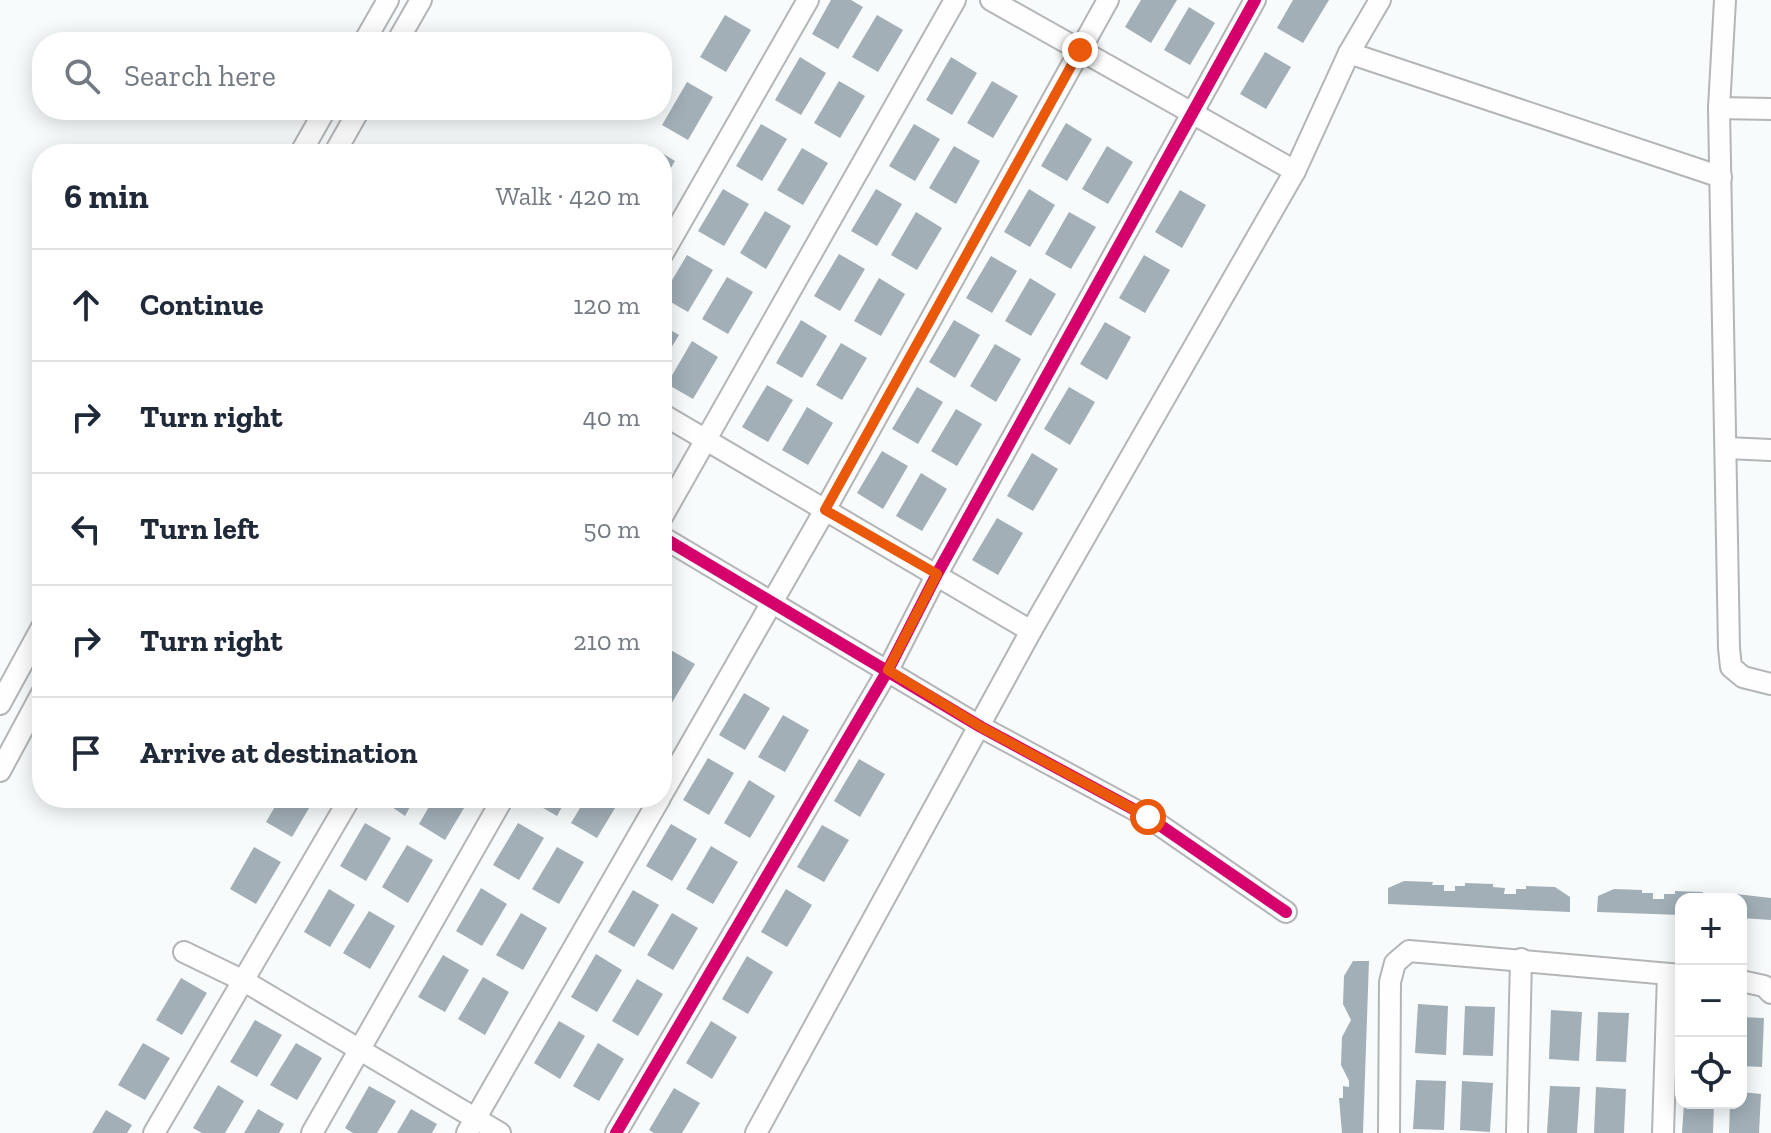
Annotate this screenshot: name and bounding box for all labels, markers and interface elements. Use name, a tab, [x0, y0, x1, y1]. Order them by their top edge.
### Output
search box	[32, 32, 672, 120]
route end	[1062, 32, 1098, 68]
icon: search	[60, 54, 104, 98]
text: Search here	[124, 58, 276, 94]
text: 6 min	[64, 176, 149, 217]
text: Walk · 420 m	[496, 180, 640, 212]
icon: ahead	[64, 283, 108, 327]
text: Continue	[140, 287, 264, 323]
text: 120 m	[573, 289, 640, 321]
icon: right	[64, 395, 108, 439]
text: Turn right	[140, 399, 282, 435]
text: 40 m	[583, 401, 640, 433]
icon: left	[64, 507, 108, 551]
text: Turn left	[140, 511, 259, 547]
text: 50 m	[583, 513, 640, 545]
icon: right	[64, 619, 108, 663]
text: Turn right	[140, 623, 282, 659]
text: 210 m	[573, 625, 640, 657]
icon: arrive	[64, 731, 108, 775]
text: Arrive at destination	[140, 735, 417, 771]
route start	[1130, 799, 1166, 835]
map controls	[1675, 893, 1747, 1109]
button: +	[1675, 893, 1747, 965]
button: −	[1675, 965, 1747, 1037]
button: locate	[1675, 1037, 1747, 1109]

